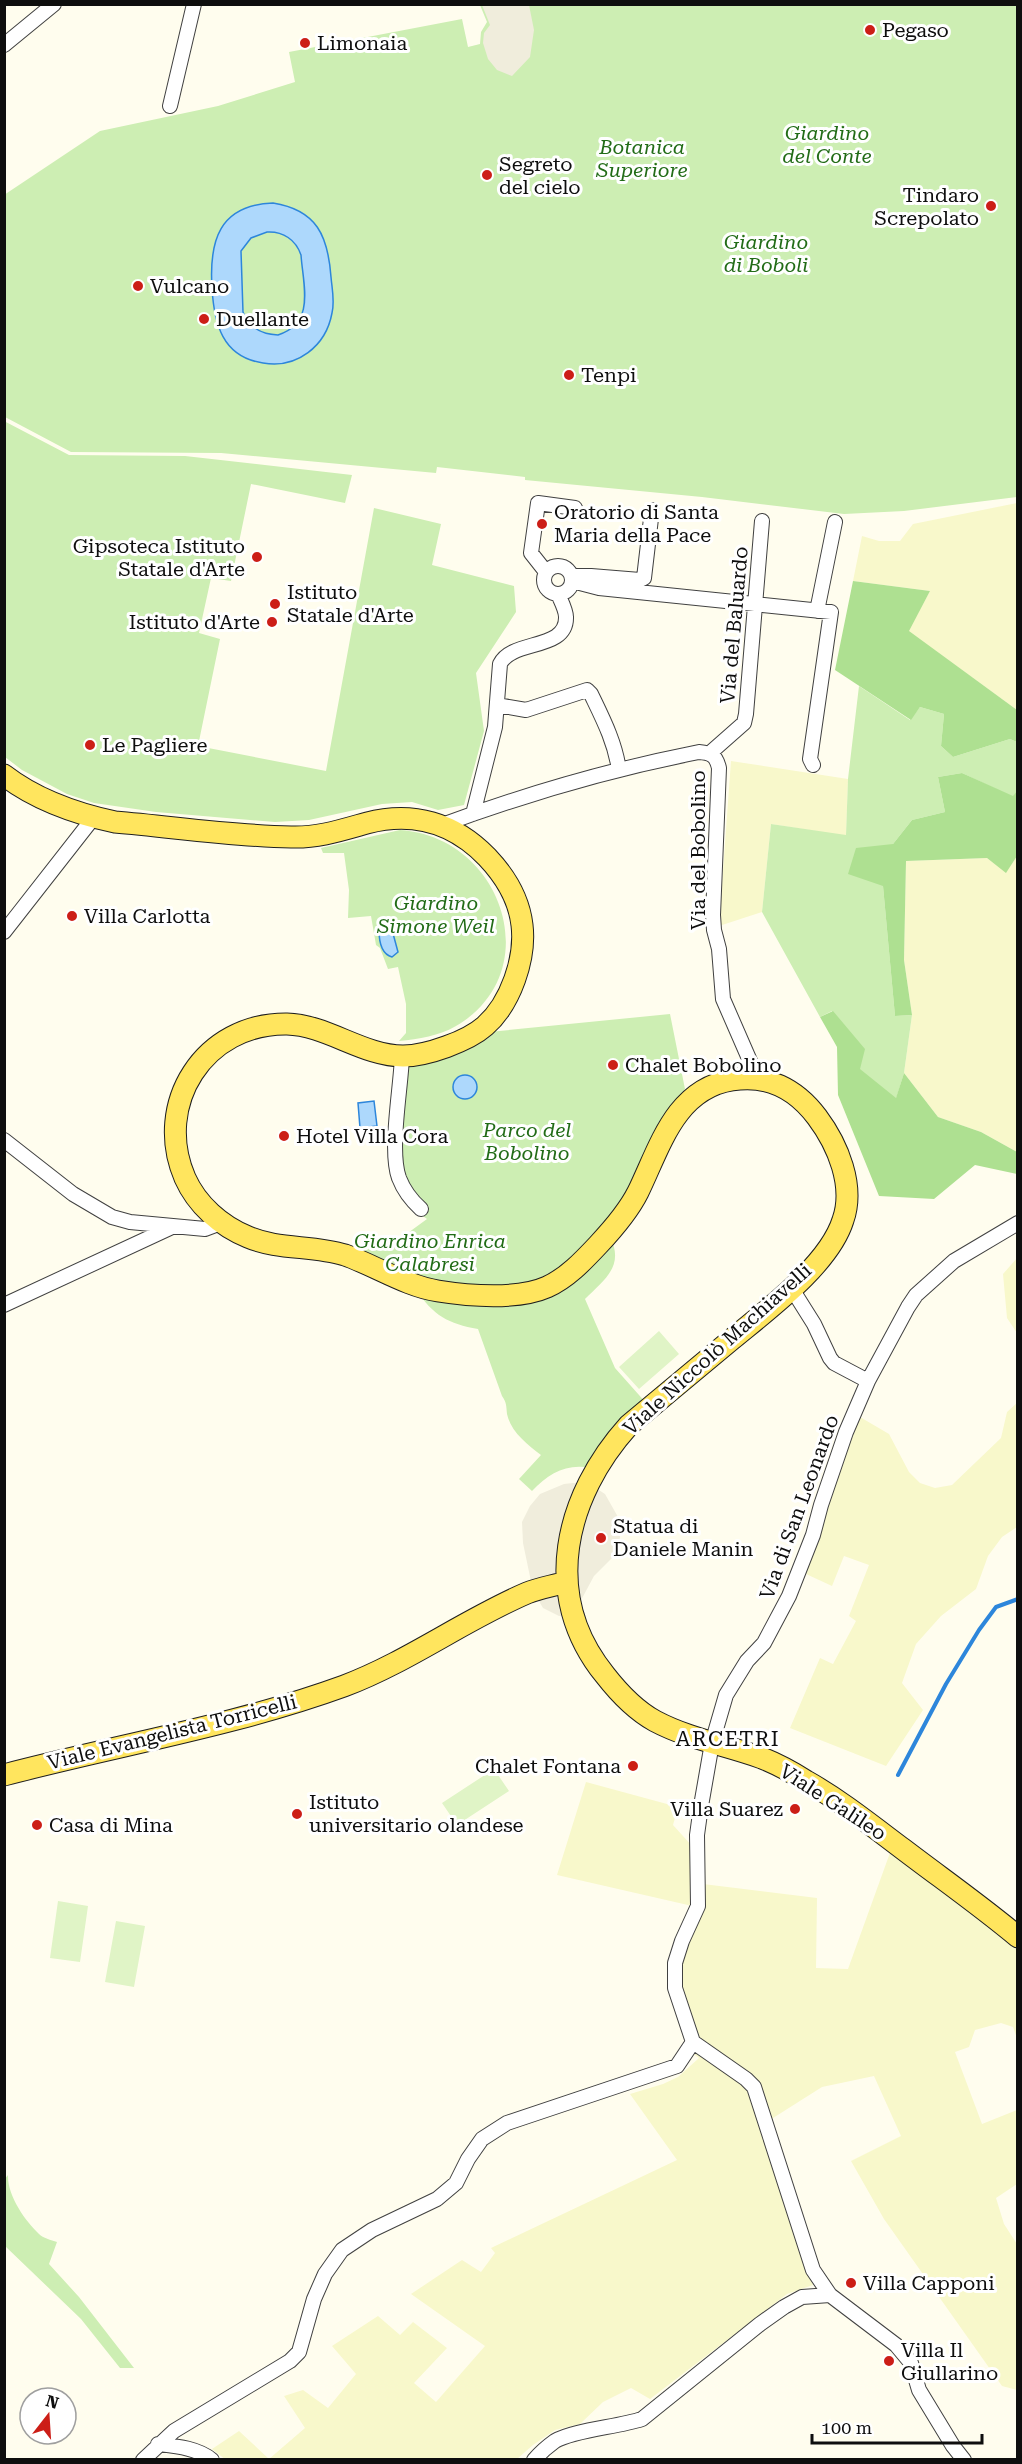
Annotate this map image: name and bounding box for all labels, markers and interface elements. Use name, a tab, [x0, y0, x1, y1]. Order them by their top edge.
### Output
place label: Pegaso	[882, 18, 949, 42]
marker: Pegaso	[863, 23, 877, 37]
place label: Limonaia	[317, 31, 407, 55]
marker: Limonaia	[298, 36, 312, 50]
park label: Giardino del Conte	[782, 121, 872, 168]
park label: Botanica Superiore	[595, 135, 688, 182]
place label: Segreto del cielo	[499, 152, 581, 199]
marker: Segreto del cielo	[480, 168, 494, 182]
place label: Tindaro Screpolato	[874, 183, 979, 230]
marker: Tindaro Screpolato	[984, 199, 998, 213]
park label: Giardino di Boboli	[724, 230, 808, 277]
place label: Vulcano	[150, 274, 229, 298]
marker: Vulcano	[131, 279, 145, 293]
place label: Duellante	[216, 307, 309, 331]
marker: Duellante	[197, 312, 211, 326]
place label: Tenpi	[581, 363, 636, 387]
marker: Tenpi	[562, 368, 576, 382]
place label: Oratorio di Santa Maria della Pace	[554, 500, 719, 547]
marker: Oratorio di Santa Maria della Pace	[535, 517, 549, 531]
place label: Gipsoteca Istituto Statale d'Arte	[73, 534, 245, 581]
street label: Via del Baluardo	[715, 545, 753, 705]
marker: Gipsoteca Istituto Statale d'Arte	[250, 550, 264, 564]
place label: Istituto Statale d'Arte	[287, 580, 414, 627]
marker: Istituto Statale d'Arte	[268, 597, 282, 611]
place label: Istituto d'Arte	[129, 610, 260, 634]
marker: Istituto d'Arte	[265, 615, 279, 629]
place label: Le Pagliere	[102, 733, 208, 757]
marker: Le Pagliere	[83, 738, 97, 752]
street label: Via del Bobolino	[686, 770, 710, 930]
park label: Giardino Simone Weil	[376, 891, 495, 938]
place label: Villa Carlotta	[84, 904, 210, 928]
marker: Villa Carlotta	[65, 909, 79, 923]
place label: Chalet Bobolino	[625, 1053, 781, 1077]
marker: Chalet Bobolino	[606, 1058, 620, 1072]
park label: Parco del Bobolino	[482, 1118, 571, 1165]
place label: Hotel Villa Cora	[296, 1124, 448, 1148]
marker: Hotel Villa Cora	[277, 1129, 291, 1143]
park label: Giardino Enrica Calabresi	[354, 1229, 506, 1276]
street label: Viale Niccolò Machiavelli	[618, 1258, 816, 1440]
street label: Via di San Leonardo	[754, 1411, 844, 1603]
place label: Statua di Daniele Manin	[613, 1514, 754, 1561]
marker: Statua di Daniele Manin	[594, 1531, 608, 1545]
street label: Viale Evangelista Torricelli	[45, 1689, 299, 1775]
district label: ARCETRI	[676, 1727, 780, 1751]
place label: Chalet Fontana	[475, 1754, 621, 1778]
marker: Chalet Fontana	[626, 1759, 640, 1773]
street label: Viale Galileo	[775, 1759, 891, 1845]
place label: Istituto universitario olandese	[309, 1790, 524, 1837]
place label: Villa Suarez	[670, 1797, 783, 1821]
marker: Villa Suarez	[788, 1802, 802, 1816]
marker: Istituto universitario olandese	[290, 1807, 304, 1821]
place label: Casa di Mina	[49, 1813, 173, 1837]
marker: Casa di Mina	[30, 1818, 44, 1832]
place label: Villa Capponi	[863, 2271, 995, 2295]
marker: Villa Capponi	[844, 2276, 858, 2290]
place label: Villa Il Giullarino	[901, 2338, 998, 2385]
marker: Villa Il Giullarino	[882, 2354, 896, 2368]
north arrow	[18, 2386, 78, 2446]
text: N	[44, 2391, 61, 2413]
scale bar	[812, 2407, 982, 2445]
text: 100 m	[821, 2417, 872, 2438]

